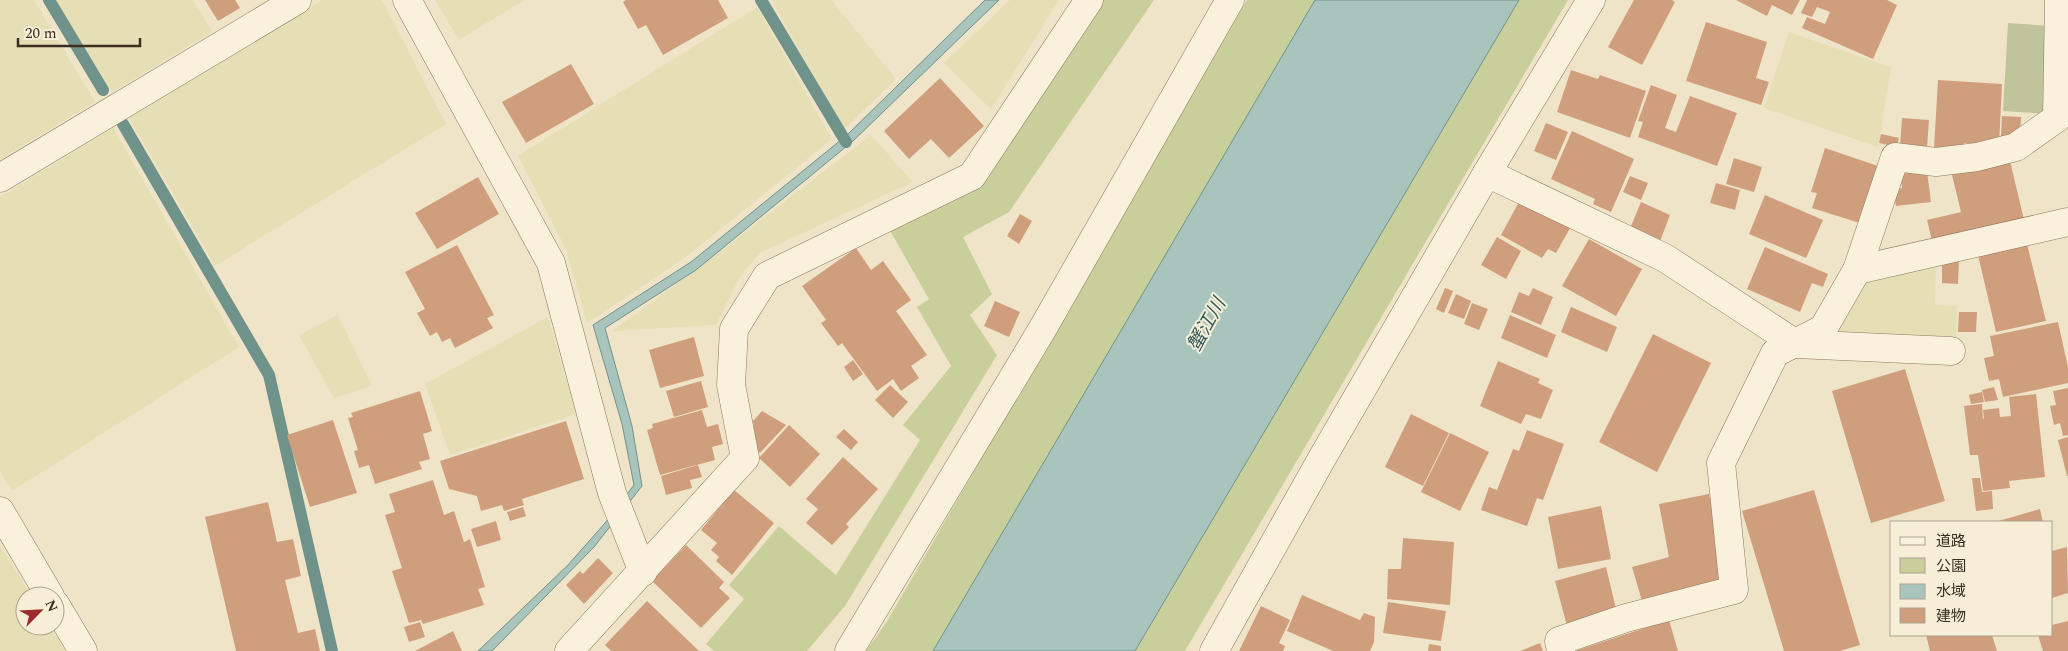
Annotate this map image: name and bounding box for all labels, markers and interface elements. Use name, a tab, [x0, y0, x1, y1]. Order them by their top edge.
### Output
scale bar	[18, 15, 140, 47]
text: 20 m	[25, 22, 57, 45]
water label: 蟹江川	[1180, 291, 1234, 357]
legend	[1890, 521, 2053, 636]
text: 道路	[1936, 530, 1966, 553]
text: 公園	[1936, 555, 1966, 578]
text: 水域	[1936, 580, 1966, 603]
north arrow	[15, 586, 65, 636]
text: N	[40, 596, 63, 615]
text: 建物	[1936, 605, 1966, 628]

